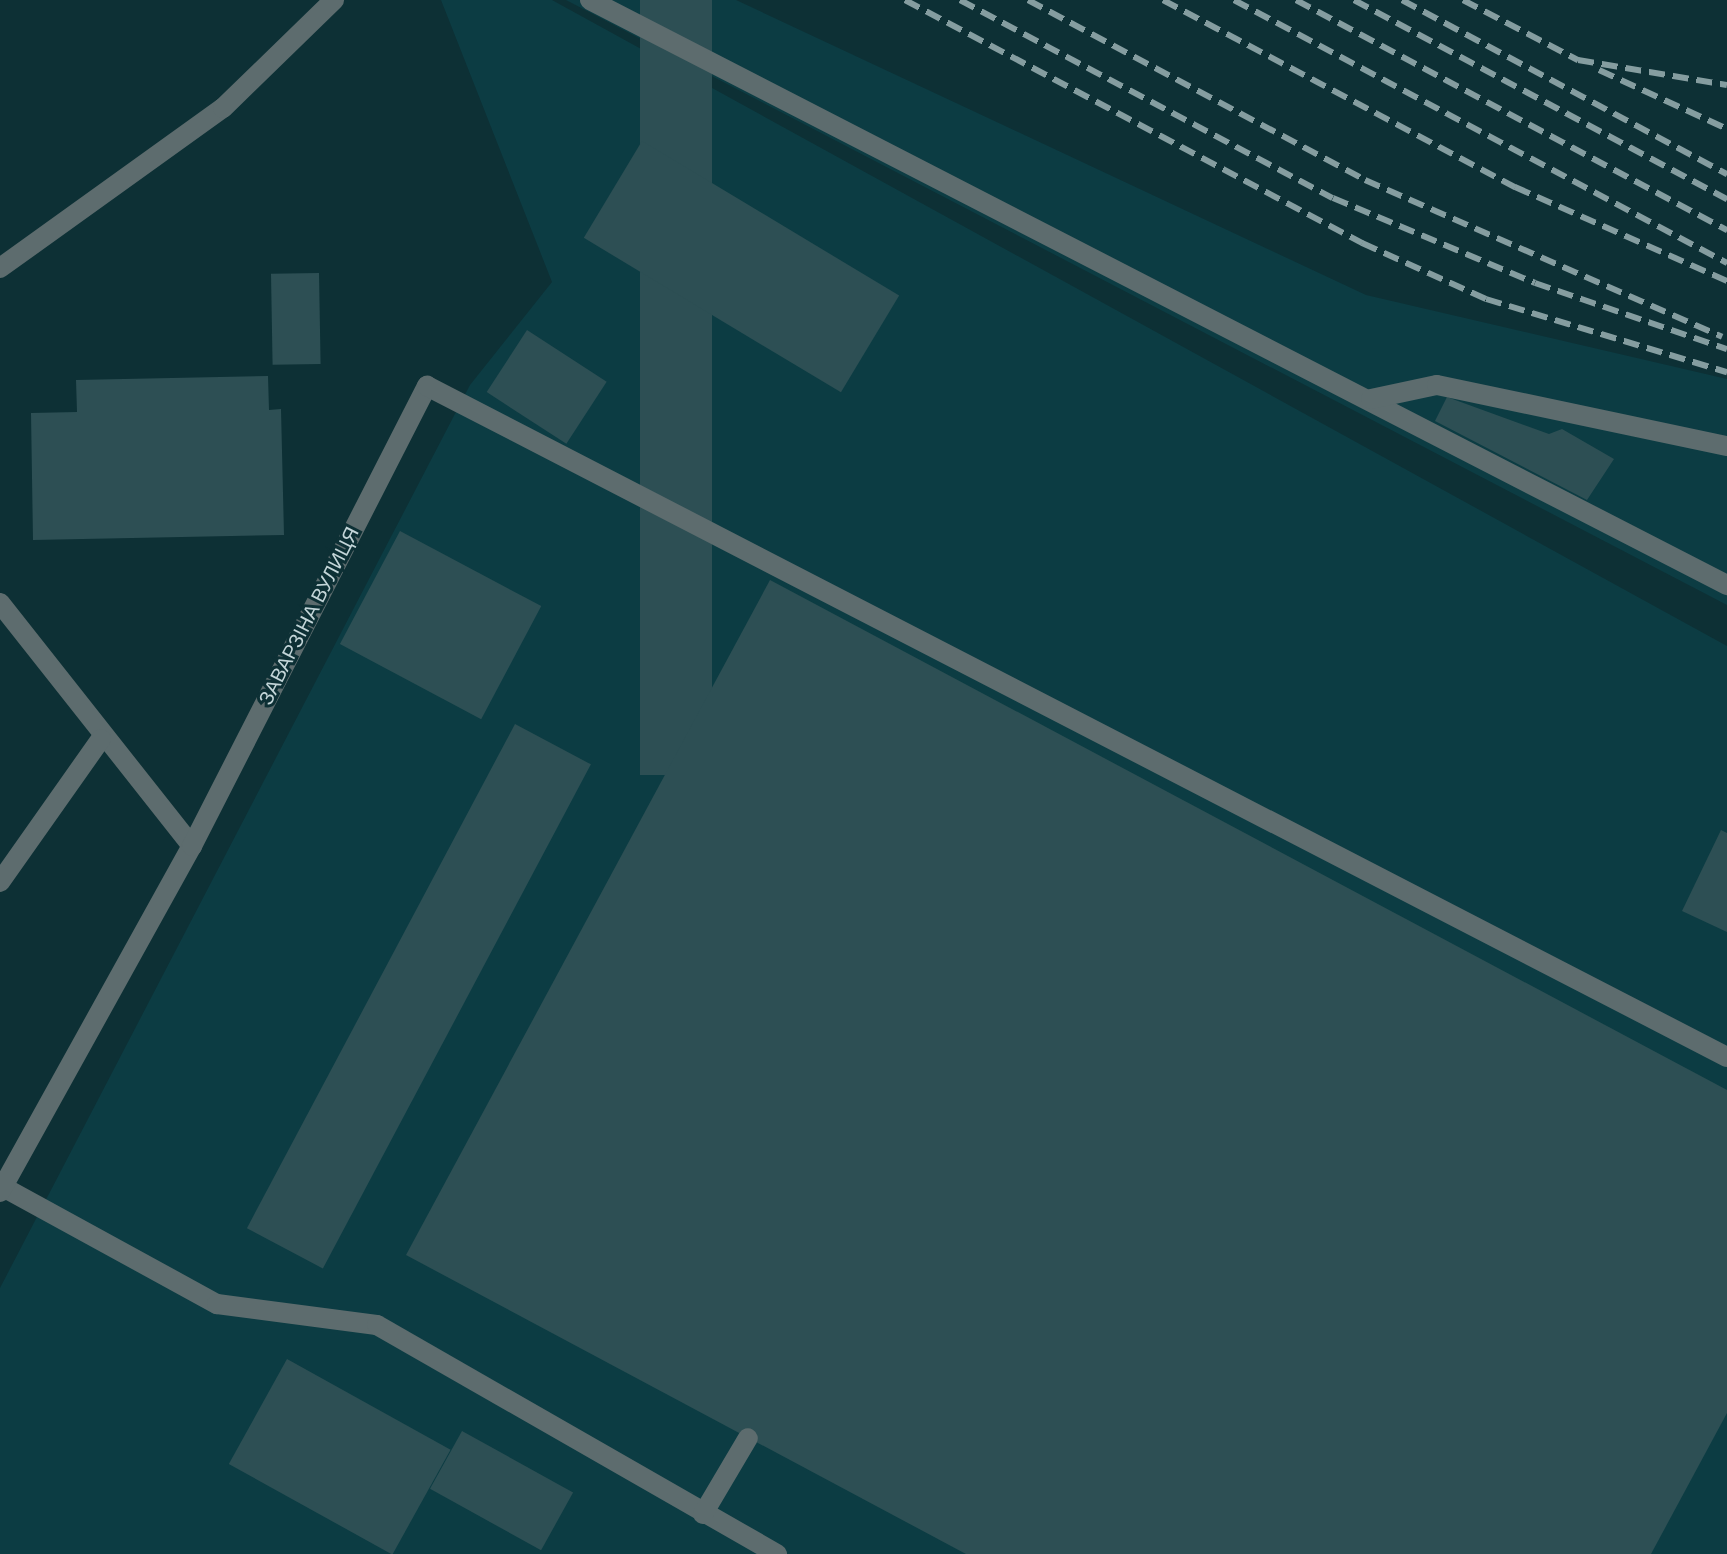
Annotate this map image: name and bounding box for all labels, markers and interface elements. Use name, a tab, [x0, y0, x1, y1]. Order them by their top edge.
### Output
street label: ЗАВАРЗІНА ВУЛИЦЯ	[254, 523, 364, 709]

